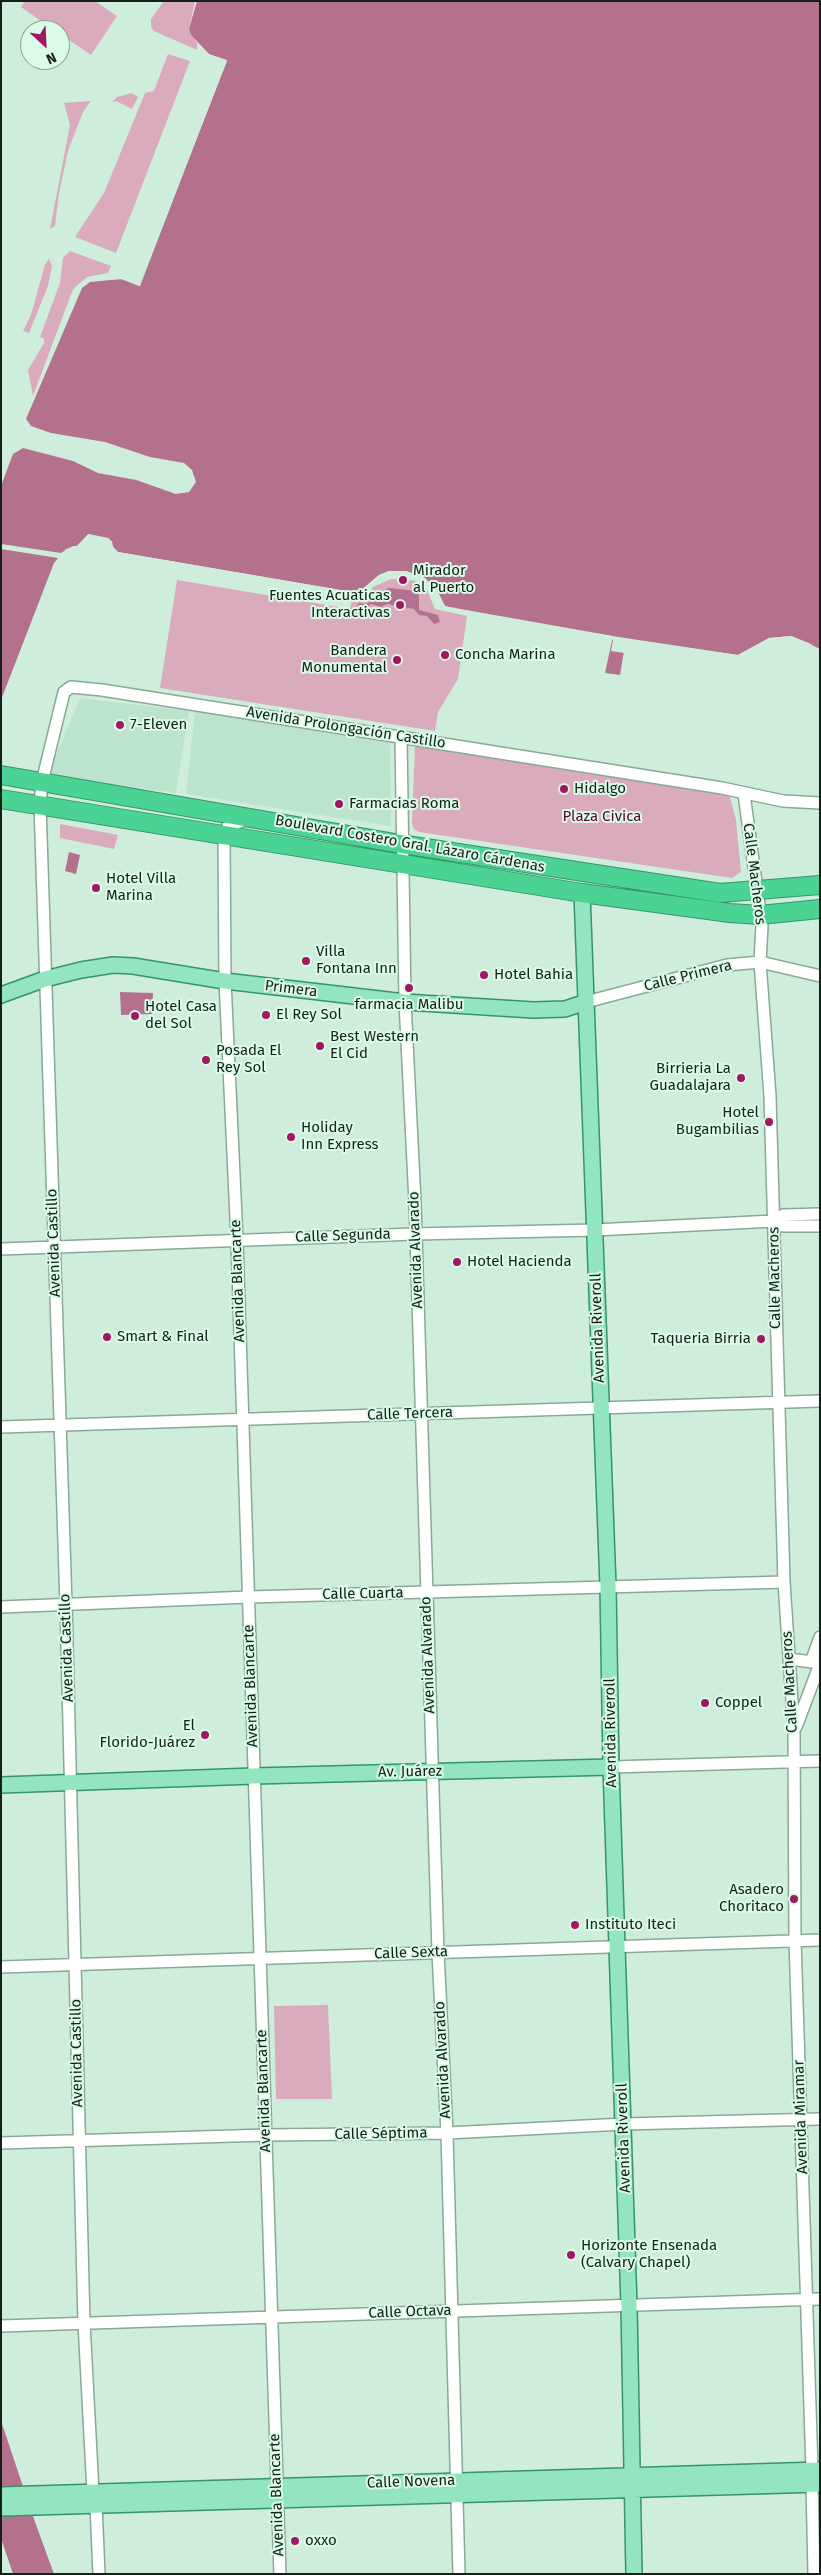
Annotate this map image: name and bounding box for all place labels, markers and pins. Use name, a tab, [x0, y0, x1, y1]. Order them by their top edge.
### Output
place label: Mirador al Puerto	[413, 562, 474, 597]
marker: Mirador al Puerto	[397, 574, 409, 586]
place label: Fuentes Acuaticas Interactivas	[269, 587, 390, 622]
marker: Fuentes Acuaticas Interactivas	[394, 599, 406, 611]
place label: Bandera Monumental	[302, 642, 387, 677]
place label: Concha Marina	[455, 646, 556, 664]
marker: Concha Marina	[439, 649, 451, 661]
marker: Bandera Monumental	[391, 654, 403, 666]
place label: 7-Eleven	[130, 716, 187, 734]
marker: 7-Eleven	[114, 719, 126, 731]
place label: Hidalgo	[574, 780, 626, 798]
marker: Hidalgo	[558, 783, 570, 795]
place label: Farmacias Roma	[349, 795, 459, 813]
marker: Farmacias Roma	[333, 798, 345, 810]
place label: Hotel Villa Marina	[106, 870, 176, 905]
marker: Hotel Villa Marina	[90, 882, 102, 894]
place label: Villa Fontana Inn	[316, 943, 397, 978]
marker: Villa Fontana Inn	[300, 955, 312, 967]
place label: Hotel Bahia	[494, 966, 573, 984]
marker: Hotel Bahia	[478, 969, 490, 981]
marker: farmacia Malibu	[403, 982, 415, 994]
place label: farmacia Malibu	[354, 996, 464, 1014]
place label: Hotel Casa del Sol	[145, 998, 217, 1033]
place label: El Rey Sol	[276, 1006, 342, 1024]
marker: El Rey Sol	[260, 1009, 272, 1021]
marker: Hotel Casa del Sol	[129, 1010, 141, 1022]
place label: Best Western El Cid	[330, 1028, 419, 1063]
marker: Best Western El Cid	[314, 1040, 326, 1052]
place label: Posada El Rey Sol	[216, 1042, 281, 1077]
marker: Posada El Rey Sol	[200, 1054, 212, 1066]
place label: Birrieria La Guadalajara	[650, 1060, 731, 1095]
marker: Birrieria La Guadalajara	[735, 1072, 747, 1084]
place label: Hotel Bugambilias	[676, 1104, 759, 1139]
marker: Hotel Bugambilias	[763, 1116, 775, 1128]
place label: Holiday Inn Express	[301, 1119, 379, 1154]
marker: Holiday Inn Express	[285, 1131, 297, 1143]
place label: Hotel Hacienda	[467, 1253, 572, 1271]
marker: Hotel Hacienda	[451, 1256, 463, 1268]
place label: Smart & Final	[117, 1328, 209, 1346]
place label: Taqueria Birria	[650, 1330, 751, 1348]
marker: Smart & Final	[101, 1331, 113, 1343]
marker: Taqueria Birria	[755, 1333, 767, 1345]
place label: Coppel	[715, 1694, 762, 1712]
marker: Coppel	[699, 1697, 711, 1709]
place label: El Florido-Juárez	[100, 1717, 195, 1752]
marker: El Florido-Juárez	[199, 1729, 211, 1741]
place label: Asadero Choritaco	[719, 1881, 784, 1916]
marker: Asadero Choritaco	[788, 1893, 800, 1905]
place label: Instituto Iteci	[585, 1916, 676, 1934]
marker: Instituto Iteci	[569, 1919, 581, 1931]
place label: Horizonte Ensenada (Calvary Chapel)	[581, 2237, 717, 2272]
marker: Horizonte Ensenada (Calvary Chapel)	[565, 2249, 577, 2261]
place label: oxxo	[305, 2532, 337, 2550]
marker: oxxo	[289, 2535, 301, 2547]

